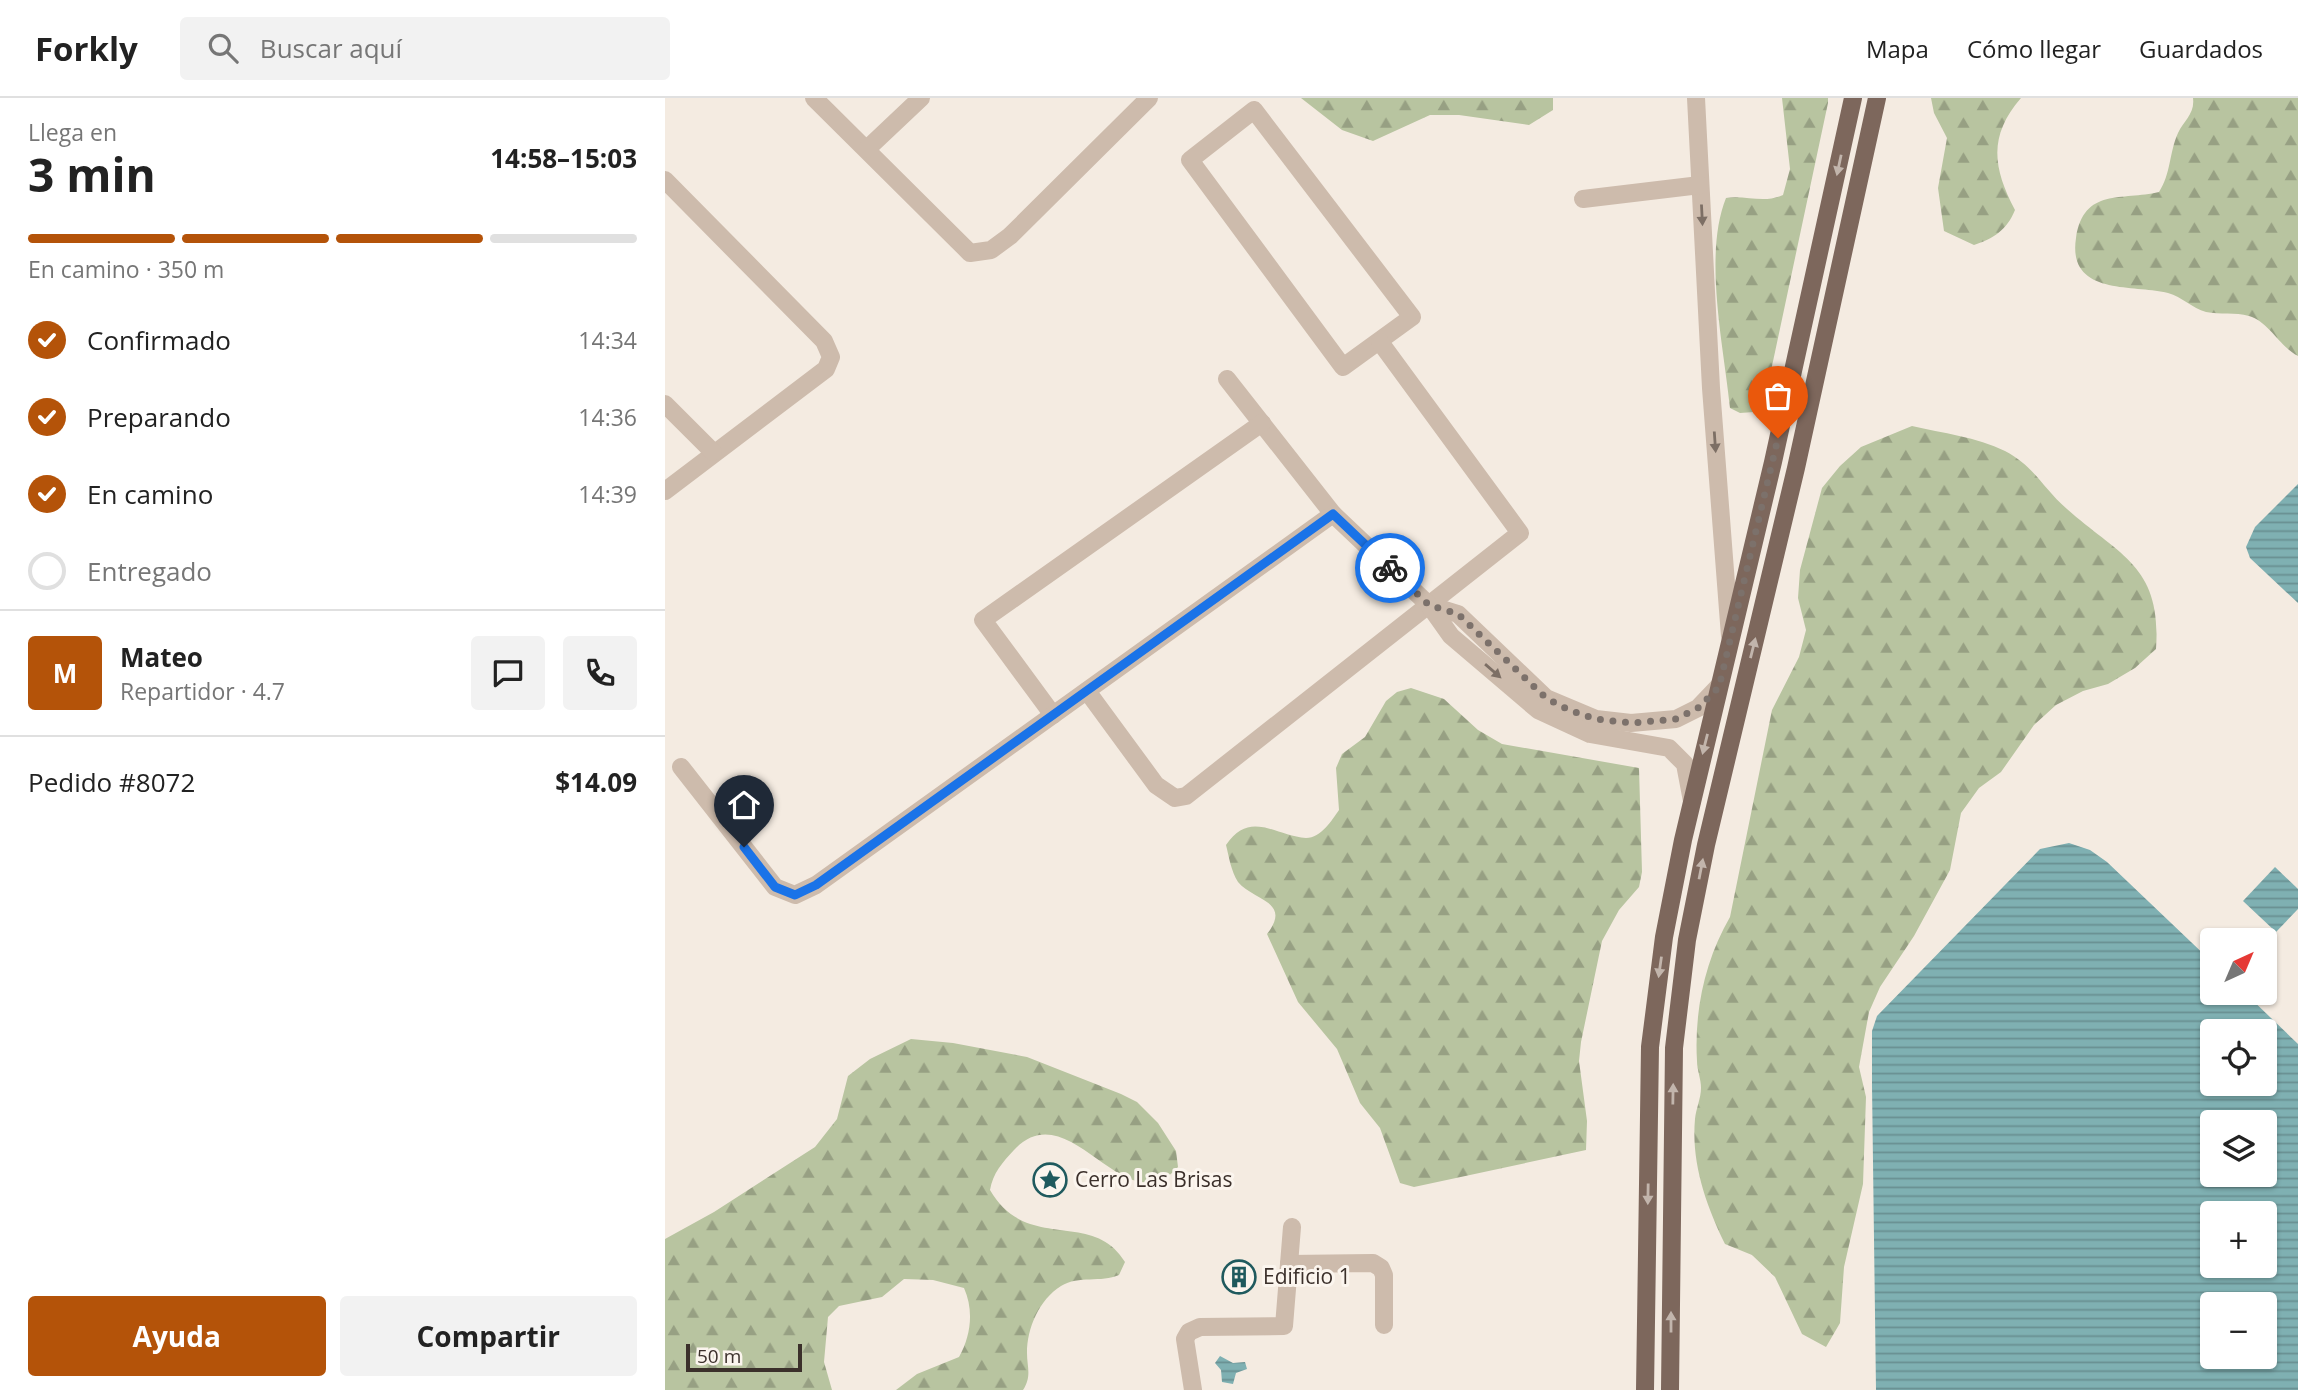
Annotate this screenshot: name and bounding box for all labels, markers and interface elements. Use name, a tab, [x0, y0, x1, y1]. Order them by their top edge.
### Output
search box	[180, 17, 670, 80]
text: Forkly	[35, 26, 138, 71]
icon: search	[204, 29, 242, 67]
text: Buscar aquí	[260, 30, 402, 66]
text: Mapa	[1866, 32, 1929, 65]
text: Cómo llegar	[1967, 32, 2101, 65]
text: Guardados	[2139, 32, 2263, 65]
text: Llega en	[28, 116, 117, 148]
text: 14:58–15:03	[490, 140, 637, 176]
text: 3 min	[28, 143, 156, 205]
one-way arrow	[1834, 154, 1845, 176]
one-way arrow	[1696, 204, 1707, 226]
text: En camino · 350 m	[28, 253, 224, 285]
icon: check	[28, 321, 66, 359]
text: Confirmado	[87, 322, 231, 358]
text: 14:34	[578, 324, 637, 356]
pin	[1748, 366, 1808, 438]
icon: bag	[1759, 377, 1797, 415]
icon: check	[28, 398, 66, 436]
text: Preparando	[87, 399, 231, 435]
text: 14:36	[578, 401, 637, 433]
one-way arrow	[1709, 431, 1720, 453]
icon: check	[28, 475, 66, 513]
text: En camino	[87, 476, 213, 512]
text: 14:39	[578, 478, 637, 510]
courier	[1355, 533, 1425, 603]
icon: bike	[1371, 549, 1409, 587]
text: Entregado	[87, 553, 212, 589]
button: chat	[471, 636, 545, 710]
button: phone	[563, 636, 637, 710]
one-way arrow	[1748, 636, 1759, 658]
text: Mateo	[120, 639, 203, 675]
text: M	[53, 655, 77, 691]
one-way arrow	[1484, 663, 1501, 678]
text: Repartidor · 4.7	[120, 675, 285, 707]
one-way arrow	[1699, 734, 1710, 756]
text: Pedido #8072	[28, 764, 195, 800]
text: $14.09	[555, 764, 637, 800]
pin	[714, 775, 774, 847]
icon: home	[725, 786, 763, 824]
one-way arrow	[1696, 858, 1707, 880]
north arrow	[2200, 928, 2277, 1004]
map controls	[2200, 928, 2277, 1369]
one-way arrow	[1654, 956, 1665, 978]
button: locate	[2200, 1019, 2277, 1096]
one-way arrow	[1667, 1083, 1679, 1105]
button: layers	[2200, 1110, 2277, 1187]
place icon: Cerro Las Brisas	[1031, 1161, 1069, 1199]
place label: Cerro Las Brisas	[1075, 1165, 1233, 1193]
one-way arrow	[1642, 1183, 1654, 1205]
button: +	[2200, 1201, 2277, 1278]
building icon: Edificio 1	[1220, 1258, 1258, 1296]
place label: Edificio 1	[1263, 1262, 1351, 1290]
button: −	[2200, 1292, 2277, 1369]
button: Ayuda	[28, 1296, 326, 1376]
button: Compartir	[340, 1296, 637, 1376]
one-way arrow	[1665, 1311, 1677, 1333]
scale bar	[686, 1341, 801, 1373]
text: 50 m	[697, 1343, 741, 1369]

